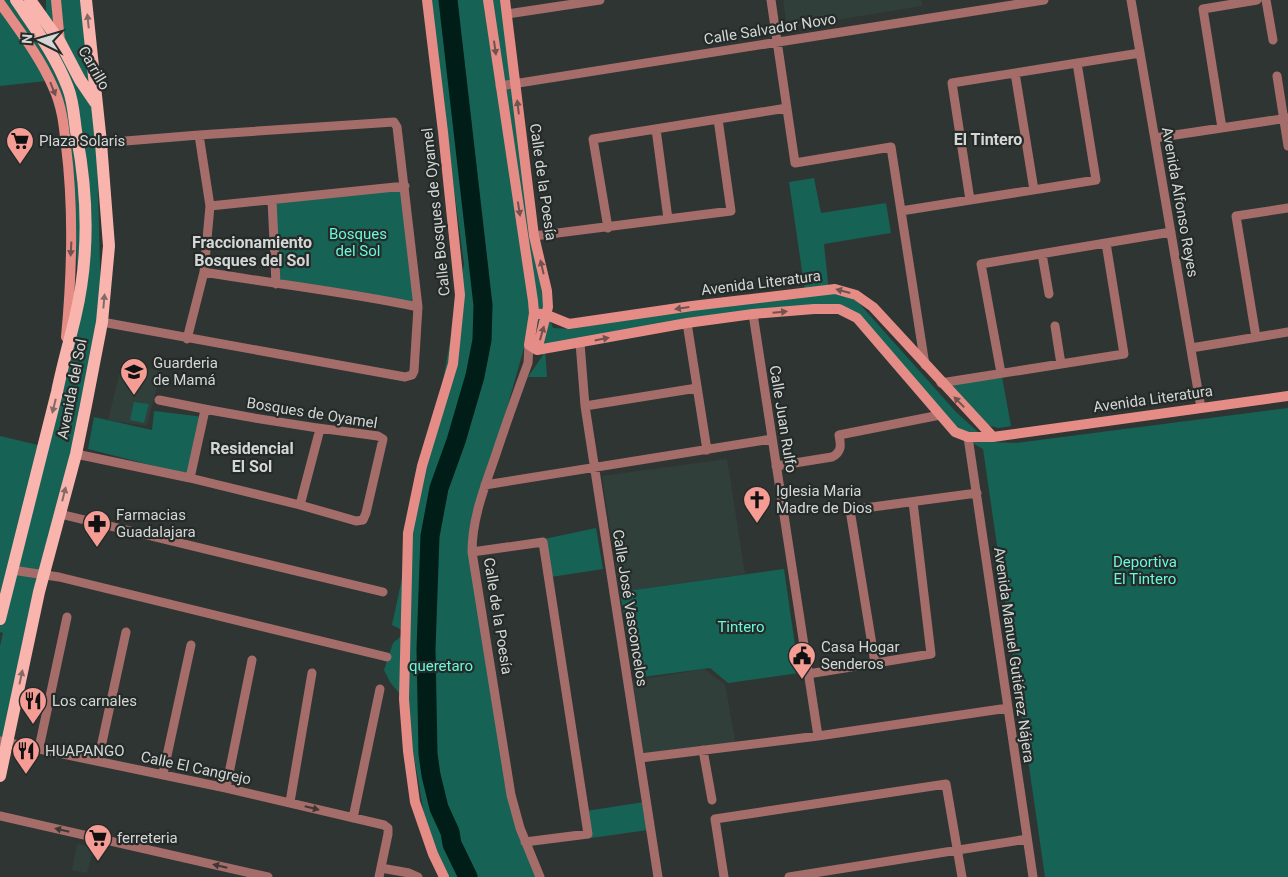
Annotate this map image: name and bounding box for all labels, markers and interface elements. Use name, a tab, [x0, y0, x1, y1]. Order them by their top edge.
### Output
street label: Calle Salvador Novo	[703, 10, 837, 48]
one-way arrow	[84, 12, 92, 28]
north arrow	[15, 15, 65, 65]
text: N	[19, 33, 35, 44]
one-way arrow	[491, 41, 499, 57]
street label: Carrillo	[74, 43, 114, 93]
one-way arrow	[50, 82, 58, 96]
one-way arrow	[514, 98, 522, 114]
street label: Calle de la Poesía	[526, 122, 560, 242]
supermarket icon: Plaza Solaris	[5, 126, 35, 165]
street label: Avenida Alfonso Reyes	[1158, 126, 1202, 278]
street label: Calle Bosques de Oyamel	[418, 127, 454, 297]
district label: El Tintero	[954, 130, 1022, 149]
place label: Plaza Solaris	[39, 132, 125, 150]
one-way arrow	[515, 201, 523, 217]
park label: Bosques del Sol	[329, 225, 387, 260]
district label: Fraccionamiento Bosques del Sol	[192, 233, 312, 270]
one-way arrow	[67, 242, 75, 258]
one-way arrow	[538, 260, 546, 275]
street label: Avenida Literatura	[700, 267, 822, 299]
one-way arrow	[835, 287, 850, 295]
one-way arrow	[100, 293, 108, 309]
one-way arrow	[673, 304, 689, 312]
one-way arrow	[772, 308, 788, 316]
one-way arrow	[538, 325, 546, 340]
one-way arrow	[594, 335, 610, 343]
street label: Avenida del Sol	[53, 337, 91, 441]
place label: Guarderia de Mamá	[153, 354, 218, 389]
school or university icon: Guarderia de Mamá	[119, 357, 149, 396]
street label: Calle Juan Rulfo	[766, 364, 800, 474]
street label: Avenida Literatura	[1092, 382, 1214, 416]
street label: Bosques de Oyamel	[245, 394, 379, 432]
one-way arrow	[953, 396, 965, 408]
one-way arrow	[49, 398, 57, 413]
district label: Residencial El Sol	[210, 439, 294, 476]
place label: Iglesia Maria Madre de Dios	[776, 482, 872, 517]
church icon: Iglesia Maria Madre de Dios	[742, 485, 772, 524]
one-way arrow	[61, 487, 69, 502]
place label: Farmacias Guadalajara	[116, 506, 196, 541]
pharmacy icon: Farmacias Guadalajara	[82, 509, 112, 548]
street label: Calle José Vasconcelos	[609, 528, 651, 688]
street label: Avenida Manuel Gutiérrez Nájera	[990, 546, 1038, 764]
park label: Deportiva El Tintero	[1113, 553, 1177, 588]
street label: Calle de la Poesía	[480, 556, 516, 676]
park label: Tintero	[717, 618, 765, 636]
place label: Casa Hogar Senderos	[821, 638, 899, 673]
public building icon: Casa Hogar Senderos	[787, 641, 817, 680]
park label: queretaro	[409, 657, 473, 675]
one-way arrow	[18, 669, 26, 685]
restaurant icon: Los carnales	[18, 686, 48, 725]
place label: Los carnales	[52, 692, 137, 710]
restaurant icon: HUAPANGO	[11, 736, 41, 775]
place label: HUAPANGO	[45, 742, 125, 760]
street label: Calle El Cangrejo	[139, 748, 253, 788]
one-way arrow	[305, 804, 320, 812]
supermarket icon: ferreteria	[83, 823, 113, 862]
one-way arrow	[54, 826, 69, 834]
place label: ferreteria	[117, 829, 178, 847]
one-way arrow	[213, 862, 228, 870]

